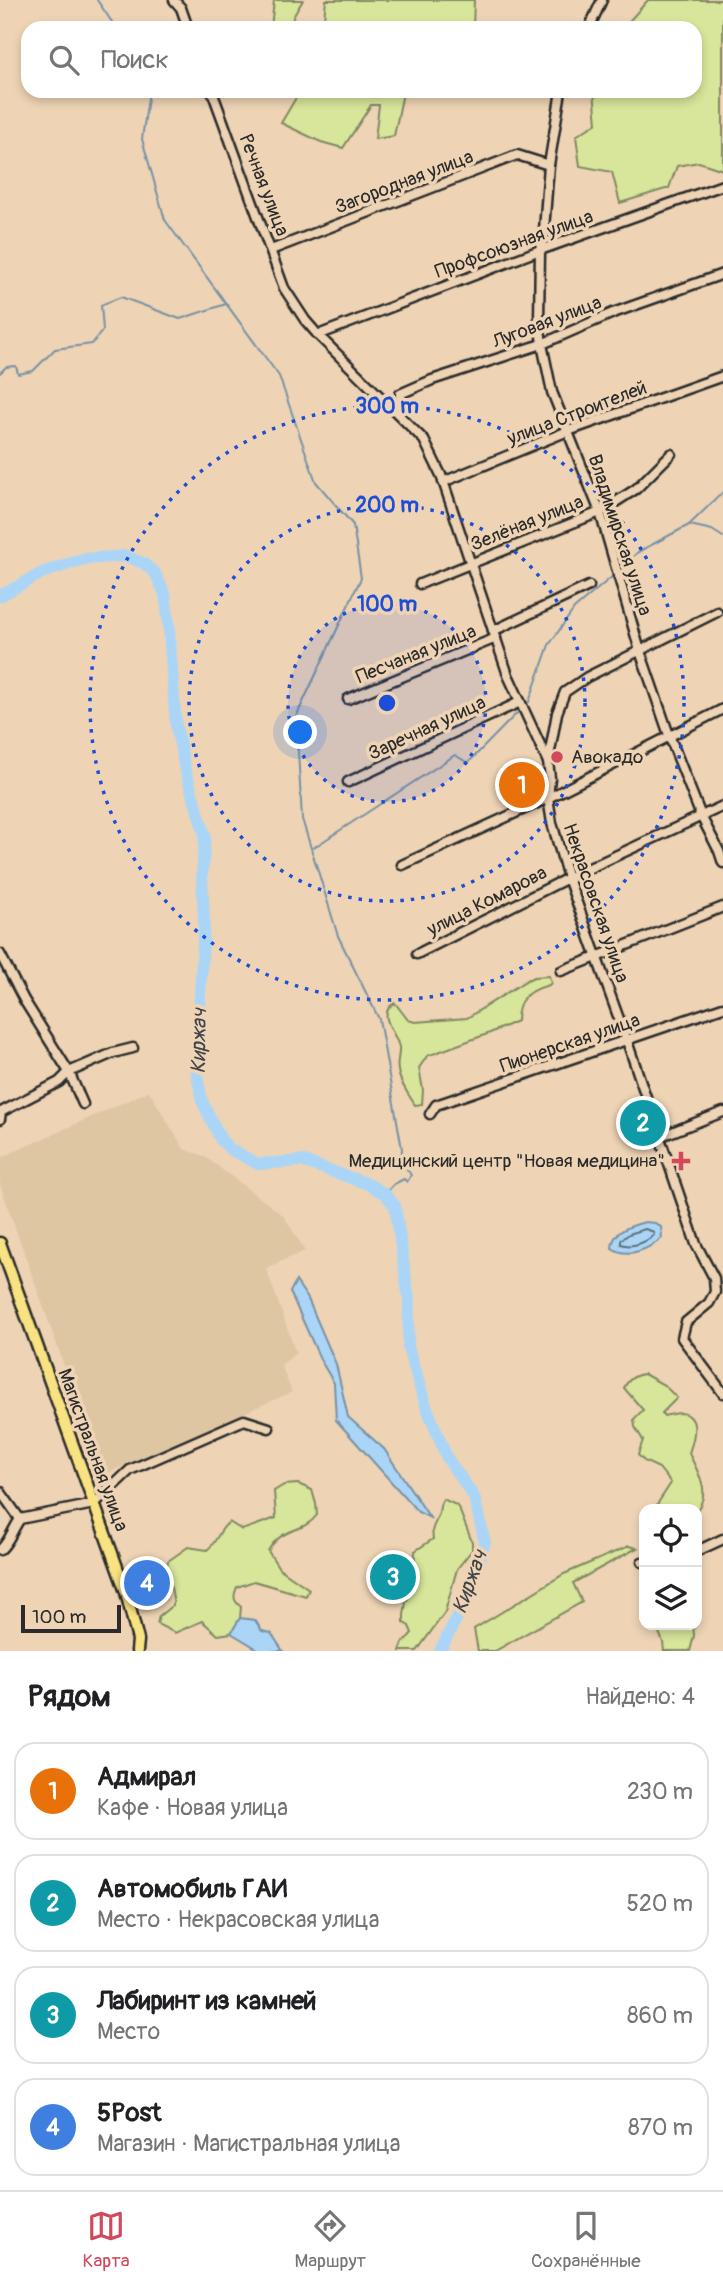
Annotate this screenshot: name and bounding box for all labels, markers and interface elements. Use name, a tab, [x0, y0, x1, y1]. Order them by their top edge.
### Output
search box	[21, 21, 702, 98]
icon: search	[45, 41, 83, 79]
text: Поиск	[101, 44, 169, 76]
street label: Речная улица	[234, 131, 294, 239]
street label: Загородная улица	[331, 145, 477, 219]
street label: Профсоюзная улица	[432, 204, 596, 284]
street label: Луговая улица	[488, 290, 605, 354]
street label: улица Строителей	[503, 375, 650, 451]
text: 300 m	[355, 393, 419, 420]
street label: Владимирская улица	[583, 451, 657, 619]
street label: Зелёная улица	[467, 489, 587, 557]
text: 200 m	[355, 492, 419, 519]
text: 100 m	[357, 591, 417, 618]
street label: Песчаная улица	[352, 619, 480, 689]
street label: Заречная улица	[364, 690, 490, 766]
centre of rings	[375, 691, 399, 715]
your location	[283, 715, 317, 749]
place label: Авокадо	[571, 745, 643, 769]
marker: Авокадо	[549, 749, 565, 765]
pin: 1	[499, 759, 545, 811]
street label: Некрасовская улица	[557, 820, 635, 986]
street label: улица Комарова	[422, 860, 551, 942]
water label: Киржач	[185, 1007, 213, 1074]
street label: Пионерская улица	[497, 1008, 643, 1078]
pin: 2	[620, 1097, 666, 1149]
place label: Медицинский центр "Новая медицина"	[348, 1149, 665, 1173]
marker: Медицинский центр "Новая медицина"	[671, 1151, 691, 1171]
street label: Магистральная улица	[52, 1365, 134, 1535]
map controls	[639, 1504, 702, 1630]
button: locate	[639, 1504, 702, 1567]
water label: Киржач	[446, 1545, 494, 1617]
pin: 3	[370, 1551, 416, 1603]
pin: 4	[124, 1557, 170, 1609]
button: layers	[639, 1567, 702, 1630]
scale bar	[21, 1602, 121, 1634]
text: 100 m	[32, 1605, 86, 1629]
text: Рядом	[28, 1678, 111, 1715]
text: Найдено: 4	[585, 1682, 695, 1711]
text: Адмирал	[97, 1761, 196, 1793]
text: 1	[49, 1777, 58, 1806]
text: 230 m	[627, 1777, 693, 1806]
text: Кафе · Новая улица	[97, 1793, 288, 1822]
text: Автомобиль ГАИ	[97, 1873, 287, 1905]
text: 2	[47, 1889, 59, 1918]
text: 520 m	[627, 1889, 693, 1918]
text: Место · Некрасовская улица	[97, 1905, 379, 1934]
text: Лабиринт из камней	[97, 1985, 317, 2017]
text: 3	[47, 2001, 59, 2030]
text: 860 m	[627, 2001, 693, 2030]
text: Место	[97, 2017, 160, 2046]
text: 5Post	[97, 2097, 162, 2129]
text: 4	[46, 2113, 60, 2142]
text: 870 m	[628, 2113, 693, 2142]
text: Магазин · Магистральная улица	[97, 2129, 401, 2158]
tab: Карта	[82, 2207, 130, 2273]
tab: Маршрут	[295, 2207, 366, 2273]
tab: Сохранённые	[531, 2207, 641, 2273]

